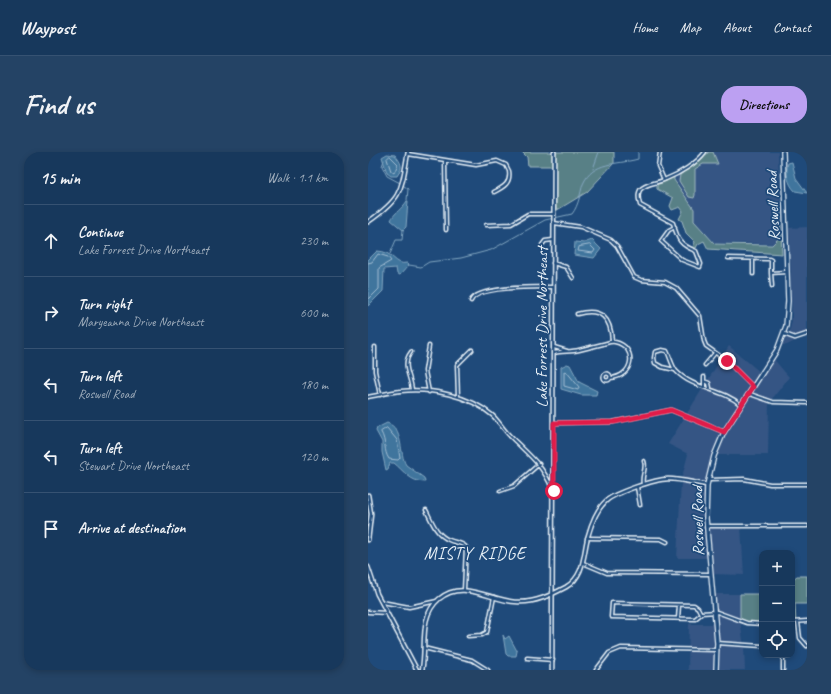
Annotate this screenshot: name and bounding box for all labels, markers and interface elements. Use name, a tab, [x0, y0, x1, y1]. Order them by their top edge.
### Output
text: Waypost	[20, 16, 75, 40]
text: Home	[632, 19, 658, 36]
text: Map	[680, 19, 701, 36]
text: About	[723, 19, 751, 36]
text: Contact	[773, 19, 811, 36]
button: Directions	[721, 86, 807, 123]
text: Find us	[24, 87, 94, 122]
text: 15 min	[40, 168, 80, 189]
street label: Roswell Road	[762, 168, 784, 241]
text: Walk · 1.1 km	[267, 170, 328, 186]
text: Continue	[78, 223, 123, 242]
icon: ahead	[40, 230, 62, 252]
text: 230 m	[300, 233, 328, 249]
text: Lake Forrest Drive Northeast	[78, 242, 209, 258]
street label: Lake Forrest Drive Northeast	[532, 244, 552, 407]
text: Turn right	[78, 295, 131, 314]
icon: right	[40, 302, 62, 324]
text: 600 m	[300, 305, 328, 321]
text: Maryeanna Drive Northeast	[78, 314, 204, 330]
route end	[718, 352, 736, 370]
text: Turn left	[78, 367, 121, 386]
icon: left	[40, 374, 62, 396]
text: 180 m	[300, 377, 328, 393]
text: Roswell Road	[78, 386, 135, 402]
text: Turn left	[78, 439, 121, 458]
icon: left	[40, 446, 62, 468]
text: 120 m	[300, 449, 328, 465]
text: Stewart Drive Northeast	[78, 458, 189, 474]
route start	[545, 482, 563, 500]
street label: Roswell Road	[687, 483, 709, 556]
icon: arrive	[40, 518, 62, 540]
text: Arrive at destination	[78, 519, 185, 538]
district label: MISTY RIDGE	[424, 543, 527, 564]
map controls	[759, 550, 795, 658]
button: +	[759, 550, 795, 586]
button: −	[759, 586, 795, 622]
button: locate	[759, 622, 795, 658]

